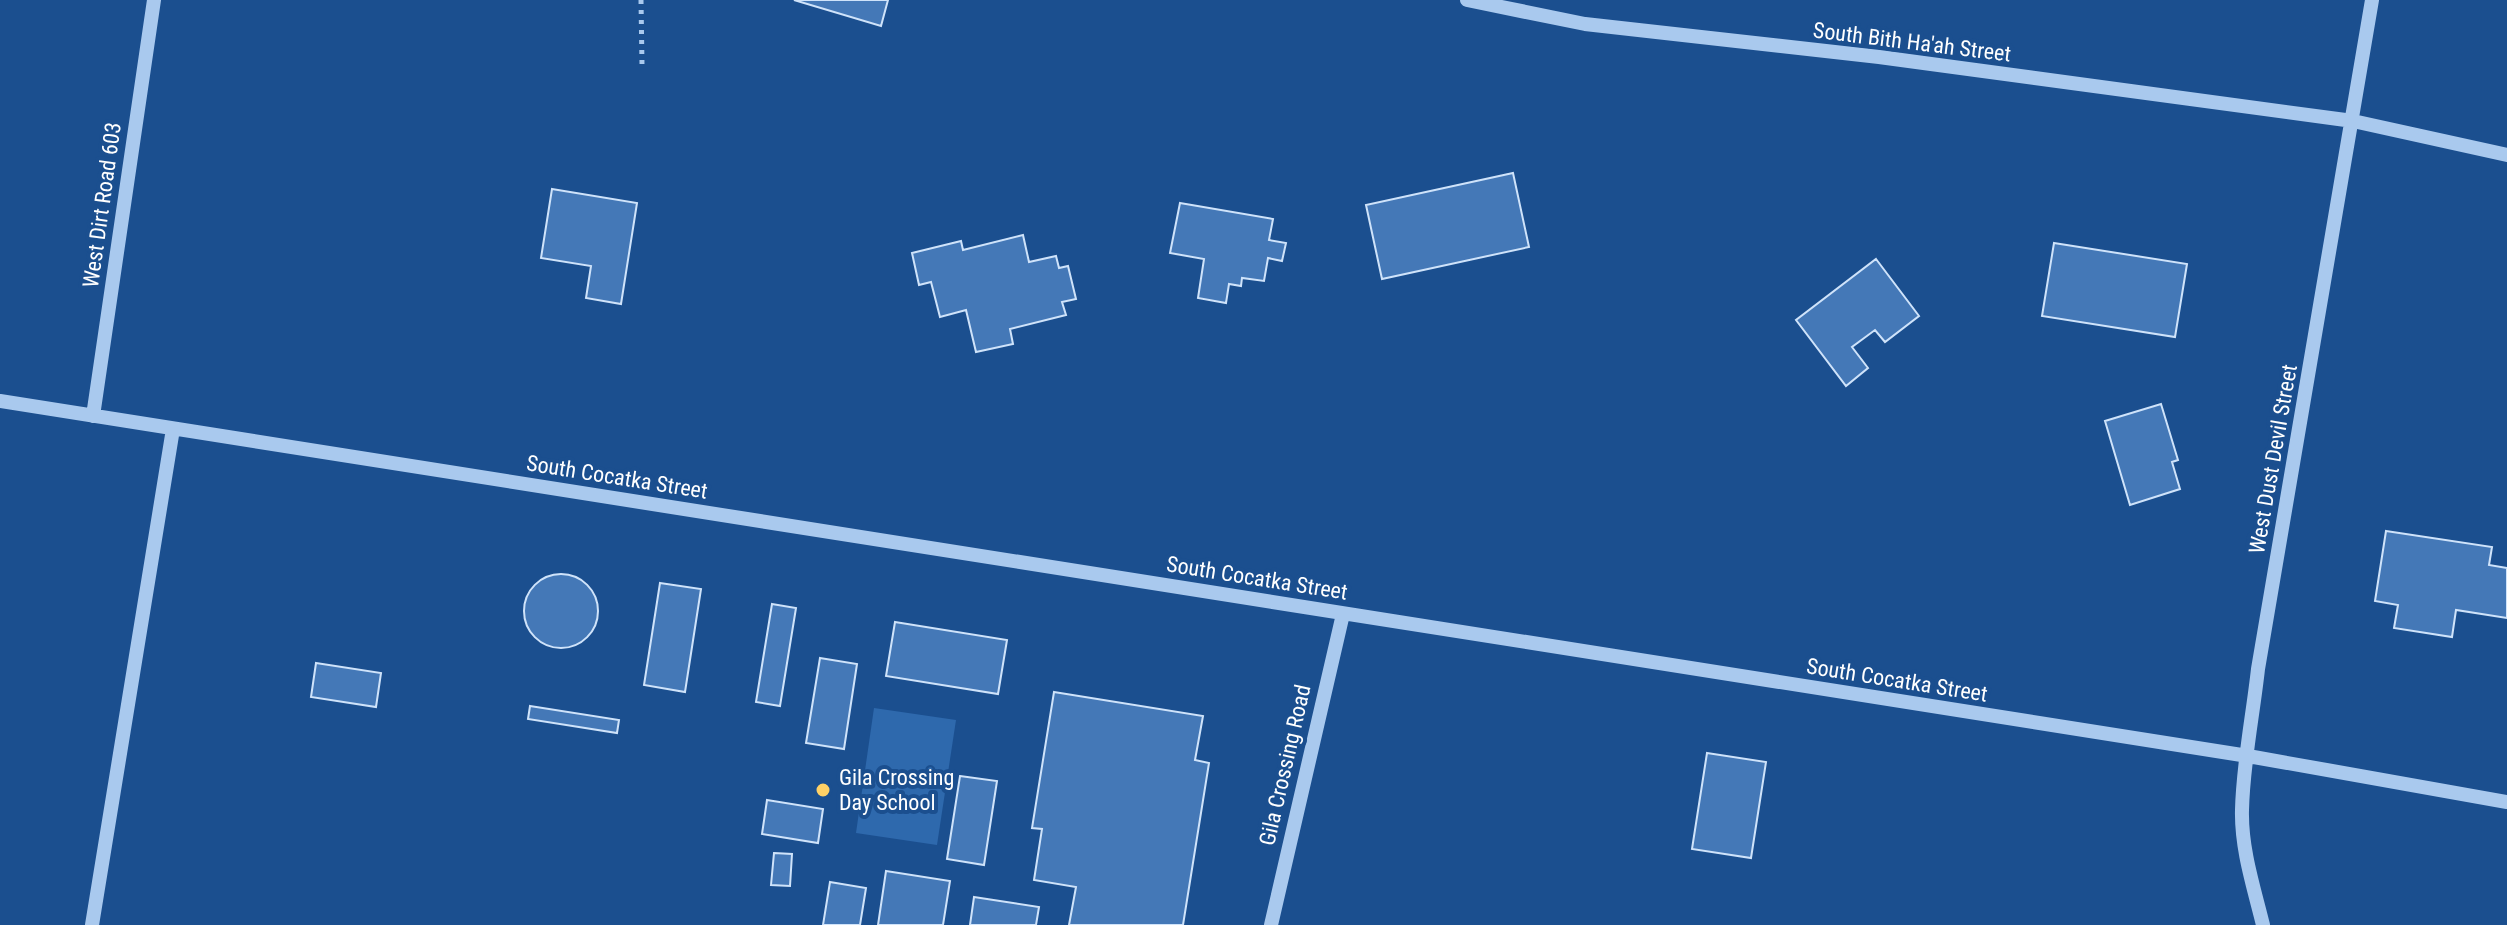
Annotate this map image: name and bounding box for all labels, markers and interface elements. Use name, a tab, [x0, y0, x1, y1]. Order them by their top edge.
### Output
street label: South Bith Ha'ah Street	[1812, 17, 2012, 67]
street label: West Dirt Road 603	[78, 121, 126, 289]
street label: West Dust Devil Street	[2244, 362, 2302, 556]
street label: South Cocatka Street	[525, 450, 709, 504]
street label: South Cocatka Street	[1165, 551, 1349, 605]
street label: South Cocatka Street	[1805, 653, 1989, 707]
street label: Gila Crossing Road	[1254, 682, 1316, 848]
place label: Gila Crossing Day School	[839, 765, 954, 815]
marker: Gila Crossing Day School	[814, 781, 832, 799]

